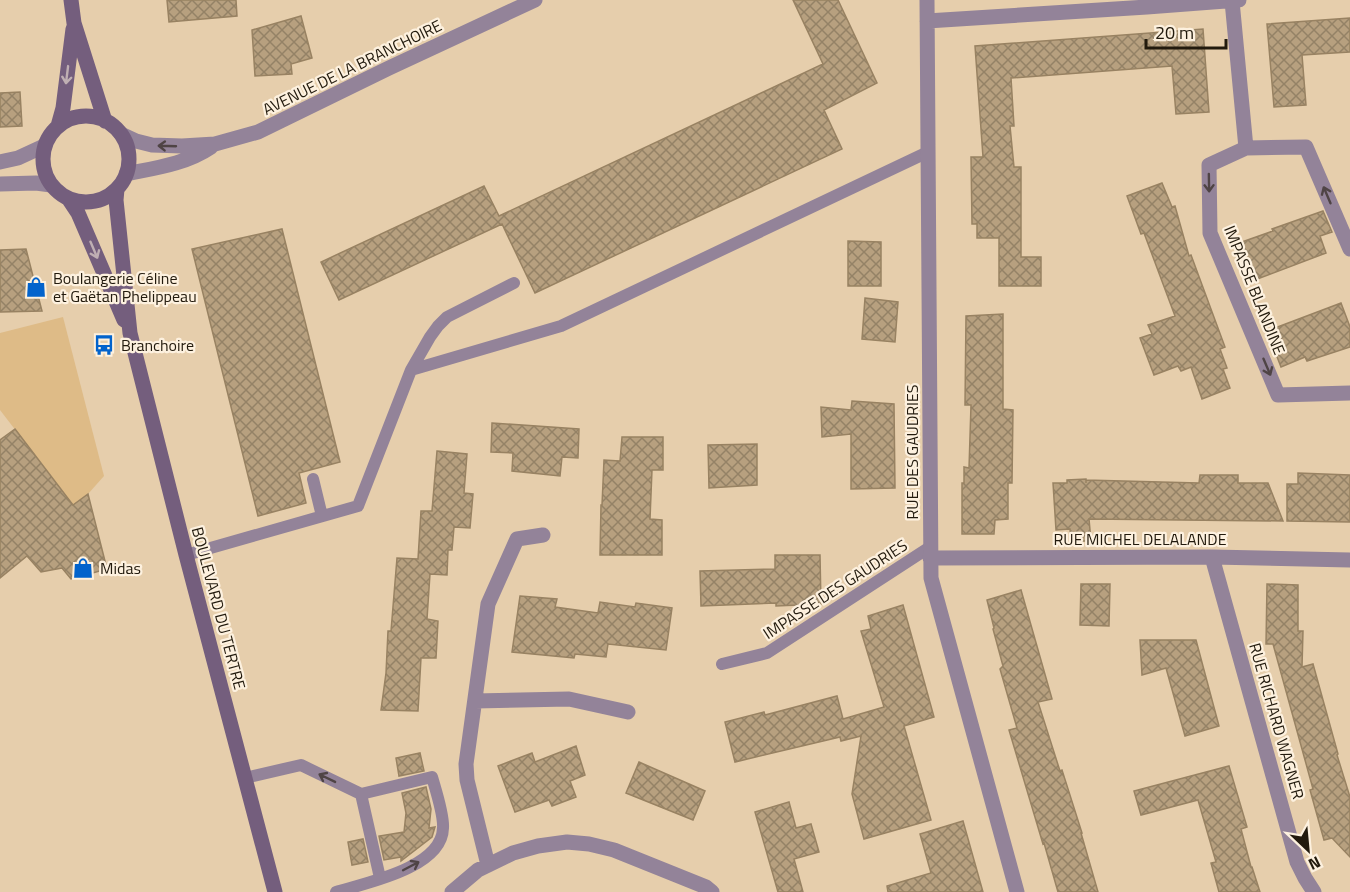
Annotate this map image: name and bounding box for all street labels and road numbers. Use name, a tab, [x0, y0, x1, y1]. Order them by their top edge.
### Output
street label: AVENUE DE LA BRANCHOIRE	[258, 13, 446, 121]
street label: IMPASSE BLANDINE	[1218, 222, 1292, 358]
street label: RUE DES GAUDRIES	[900, 384, 924, 520]
street label: BOULEVARD DU TERTRE	[186, 524, 252, 692]
street label: RUE MICHEL DELALANDE	[1054, 527, 1227, 551]
street label: IMPASSE DES GAUDRIES	[758, 533, 912, 645]
street label: RUE RICHARD WAGNER	[1243, 640, 1311, 802]

